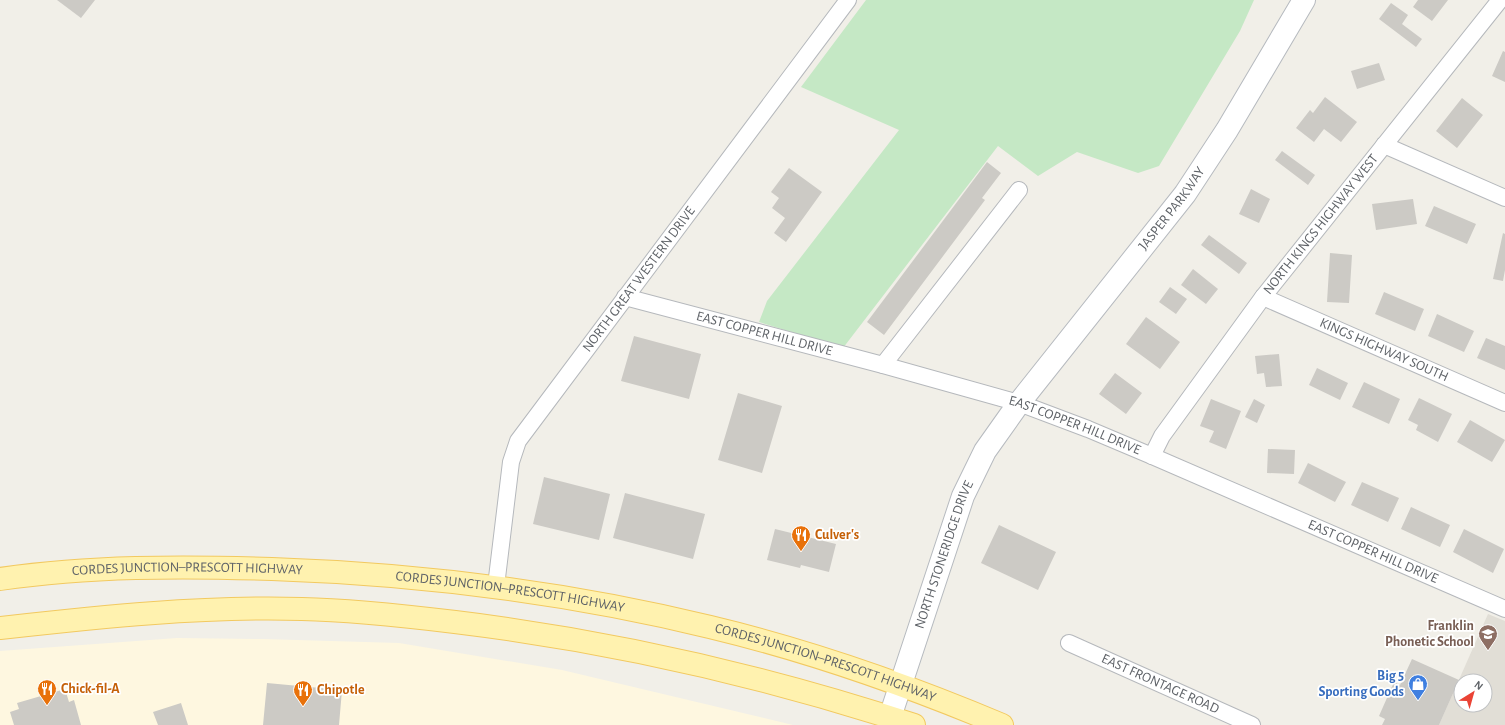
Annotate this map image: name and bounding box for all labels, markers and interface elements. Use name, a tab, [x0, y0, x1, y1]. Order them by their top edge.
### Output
street label: NORTH KINGS HIGHWAY WEST	[1261, 152, 1381, 297]
street label: JASPER PARKWAY	[1136, 164, 1208, 253]
street label: NORTH GREAT WESTERN DRIVE	[580, 204, 698, 355]
street label: EAST COPPER HILL DRIVE	[695, 309, 834, 358]
street label: KINGS HIGHWAY SOUTH	[1317, 316, 1450, 384]
street label: EAST COPPER HILL DRIVE	[1007, 394, 1143, 457]
street label: NORTH STONERIDGE DRIVE	[913, 478, 976, 631]
street label: EAST COPPER HILL DRIVE	[1306, 517, 1440, 586]
restaurant icon: Culver's	[790, 524, 812, 552]
place label: Culver's	[815, 528, 859, 542]
street label: CORDES JUNCTION–PRESCOTT HIGHWAY	[72, 560, 304, 578]
street label: CORDES JUNCTION–PRESCOTT HIGHWAY	[395, 569, 626, 615]
place label: Franklin Phonetic School	[1385, 619, 1474, 649]
street label: CORDES JUNCTION–PRESCOTT HIGHWAY	[714, 621, 938, 705]
school or university icon: Franklin Phonetic School	[1477, 623, 1499, 651]
street label: EAST FRONTAGE ROAD	[1099, 651, 1221, 716]
place label: Big 5 Sporting Goods	[1318, 669, 1404, 699]
shop icon: Big 5 Sporting Goods	[1407, 673, 1429, 701]
north arrow	[1453, 673, 1493, 713]
restaurant icon: Chick-fil-A	[36, 678, 58, 706]
restaurant icon: Chipotle	[292, 679, 314, 707]
text: N	[1472, 679, 1485, 692]
place label: Chick-fil-A	[61, 682, 120, 696]
place label: Chipotle	[317, 683, 365, 697]

